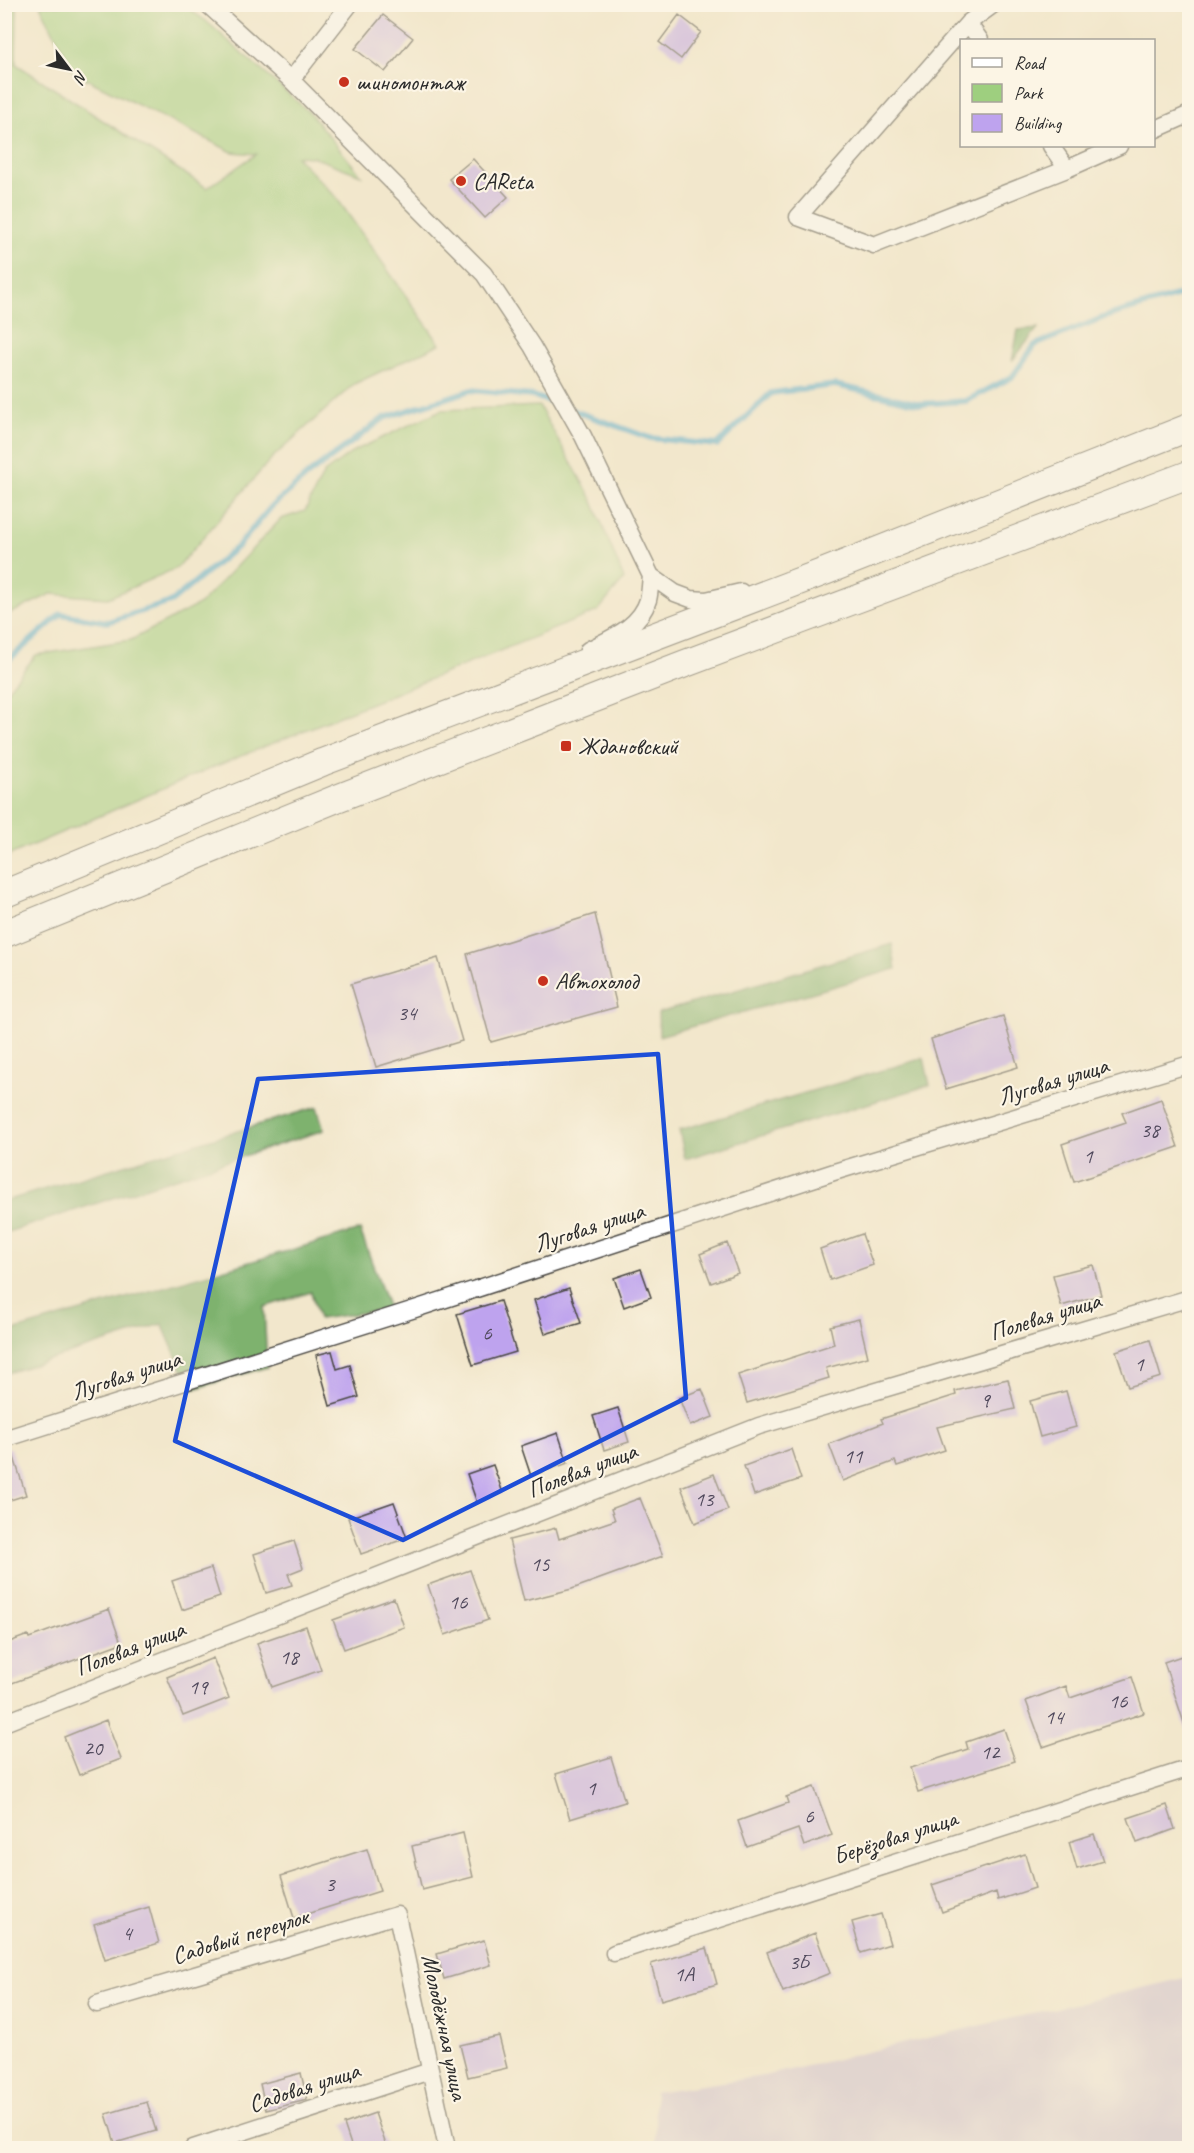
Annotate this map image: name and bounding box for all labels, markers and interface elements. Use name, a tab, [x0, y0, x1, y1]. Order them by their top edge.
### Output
north arrow	[39, 39, 99, 99]
legend	[960, 39, 1155, 147]
text: Road	[1014, 52, 1047, 74]
text: N	[68, 67, 92, 89]
place label: шиномонтаж	[356, 67, 467, 97]
marker: шиномонтаж	[337, 75, 351, 89]
text: Park	[1014, 82, 1044, 104]
text: Building	[1014, 112, 1063, 134]
place label: CAReta	[473, 166, 534, 196]
marker: CAReta	[454, 174, 468, 188]
place label: Ждановский	[578, 731, 680, 761]
marker: Ждановский	[559, 739, 573, 753]
place label: Автохолод	[555, 966, 640, 996]
marker: Автохолод	[536, 974, 550, 988]
house number: 34	[398, 1000, 419, 1026]
street label: Луговая улица	[994, 1050, 1113, 1112]
house number: 38	[1141, 1117, 1162, 1143]
house number: 1	[1083, 1143, 1094, 1169]
street label: Луговая улица	[530, 1195, 649, 1259]
street label: Полевая улица	[986, 1284, 1106, 1347]
house number: 6	[482, 1320, 492, 1346]
street label: Луговая улица	[67, 1343, 186, 1407]
house number: 1	[1134, 1351, 1145, 1377]
house number: 9	[980, 1387, 991, 1413]
street label: Полевая улица	[523, 1435, 642, 1505]
house number: 11	[844, 1443, 864, 1469]
house number: 13	[695, 1486, 715, 1512]
house number: 15	[531, 1551, 551, 1577]
house number: 16	[449, 1589, 468, 1615]
street label: Полевая улица	[71, 1613, 190, 1683]
house number: 18	[280, 1644, 301, 1670]
house number: 19	[189, 1674, 209, 1700]
house number: 16	[1109, 1688, 1128, 1714]
house number: 14	[1045, 1704, 1066, 1730]
house number: 20	[84, 1735, 104, 1761]
house number: 12	[981, 1739, 1001, 1765]
house number: 1	[586, 1775, 597, 1801]
street label: Берёзовая улица	[829, 1802, 963, 1872]
house number: 6	[804, 1803, 814, 1829]
house number: 3	[325, 1871, 336, 1897]
street label: Садовый переулок	[168, 1900, 314, 1971]
house number: 4	[122, 1920, 134, 1946]
house number: 3Б	[789, 1949, 812, 1975]
street label: Молодёжная улица	[415, 1951, 475, 2104]
house number: 1А	[674, 1961, 695, 1987]
street label: Садовая улица	[245, 2054, 365, 2119]

